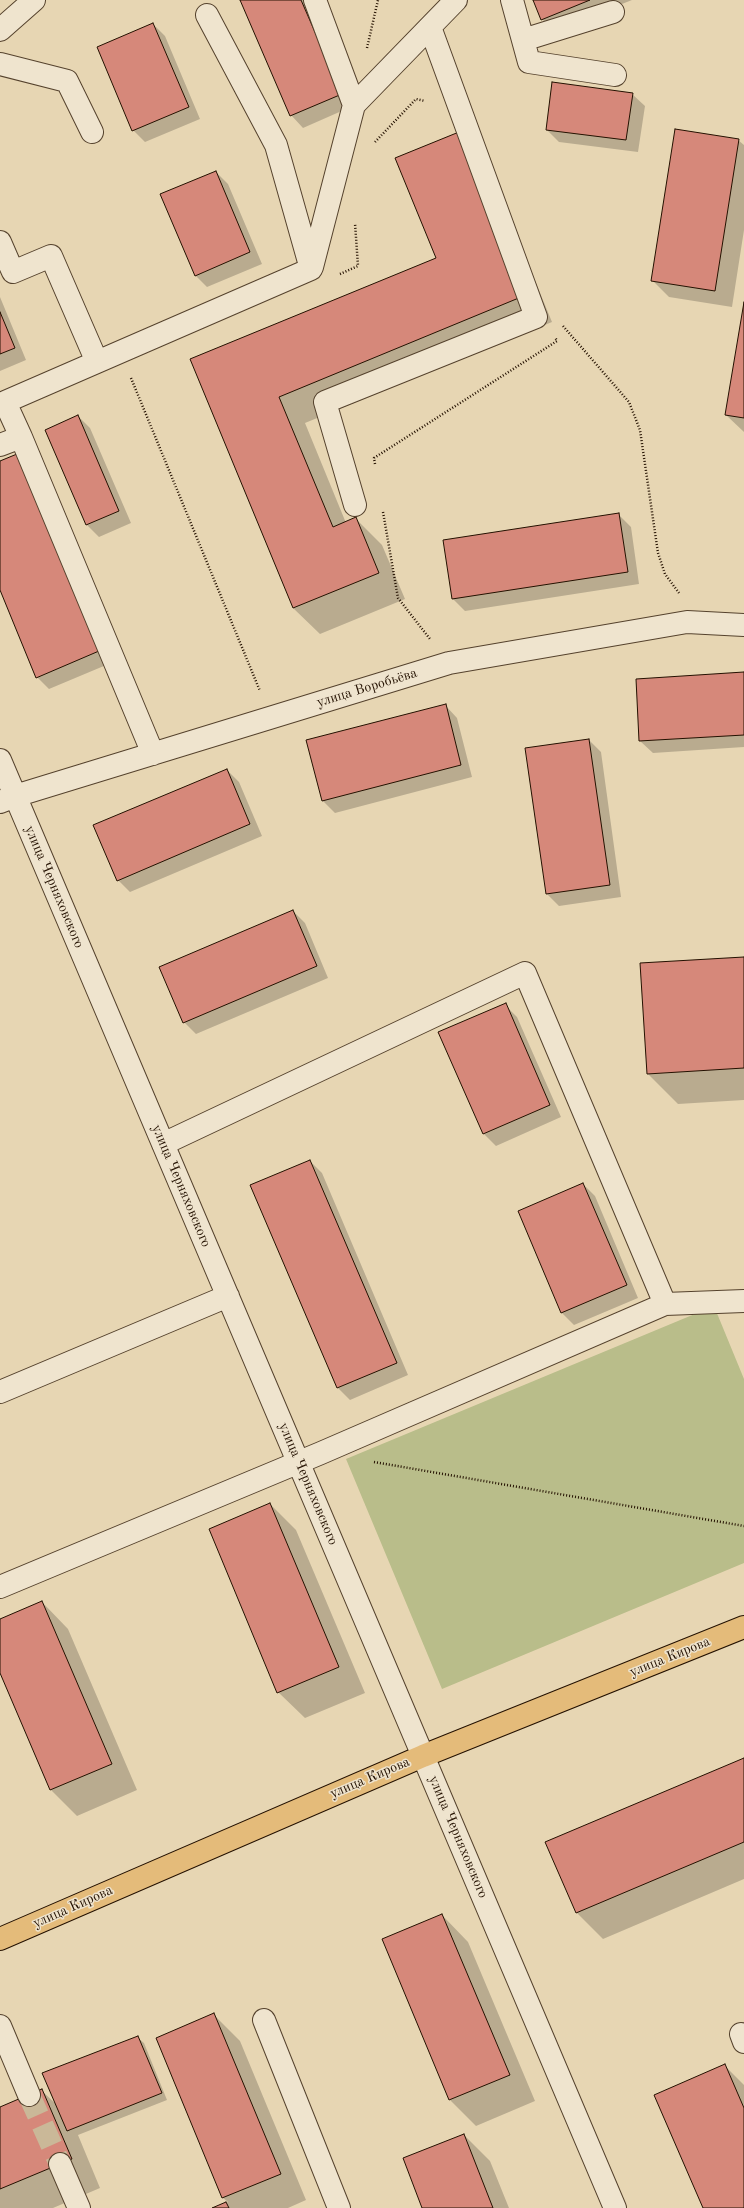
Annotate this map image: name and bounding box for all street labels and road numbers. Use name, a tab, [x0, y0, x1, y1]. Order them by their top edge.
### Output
street label: улица Воробьёва	[315, 665, 419, 711]
street label: улица Черняховского	[21, 823, 87, 951]
street label: улица Черняховского	[148, 1122, 214, 1250]
street label: улица Черняховского	[275, 1420, 341, 1548]
street label: улица Кирова	[627, 1633, 713, 1681]
street label: улица Кирова	[327, 1754, 413, 1802]
street label: улица Черняховского	[425, 1773, 491, 1901]
street label: улица Кирова	[31, 1882, 115, 1932]

